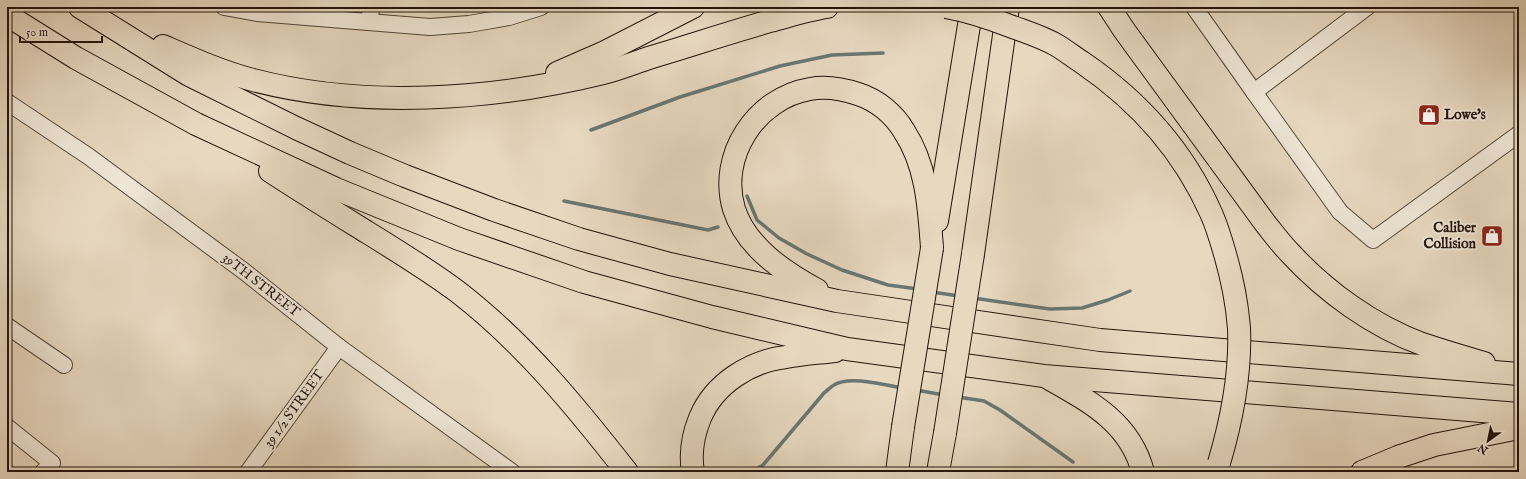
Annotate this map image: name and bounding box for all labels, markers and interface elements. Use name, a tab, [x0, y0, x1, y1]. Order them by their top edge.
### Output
scale bar	[20, 18, 102, 44]
text: 50 m	[26, 25, 48, 40]
shop icon: Lowe's	[1416, 102, 1442, 128]
place label: Lowe's	[1444, 106, 1486, 124]
place label: Caliber Collision	[1424, 219, 1477, 253]
shop icon: Caliber Collision	[1479, 223, 1505, 249]
street label: 39TH STREET	[218, 249, 304, 322]
street label: 39 1/2 STREET	[260, 366, 329, 451]
north arrow	[1468, 421, 1508, 461]
text: N	[1475, 440, 1492, 458]

